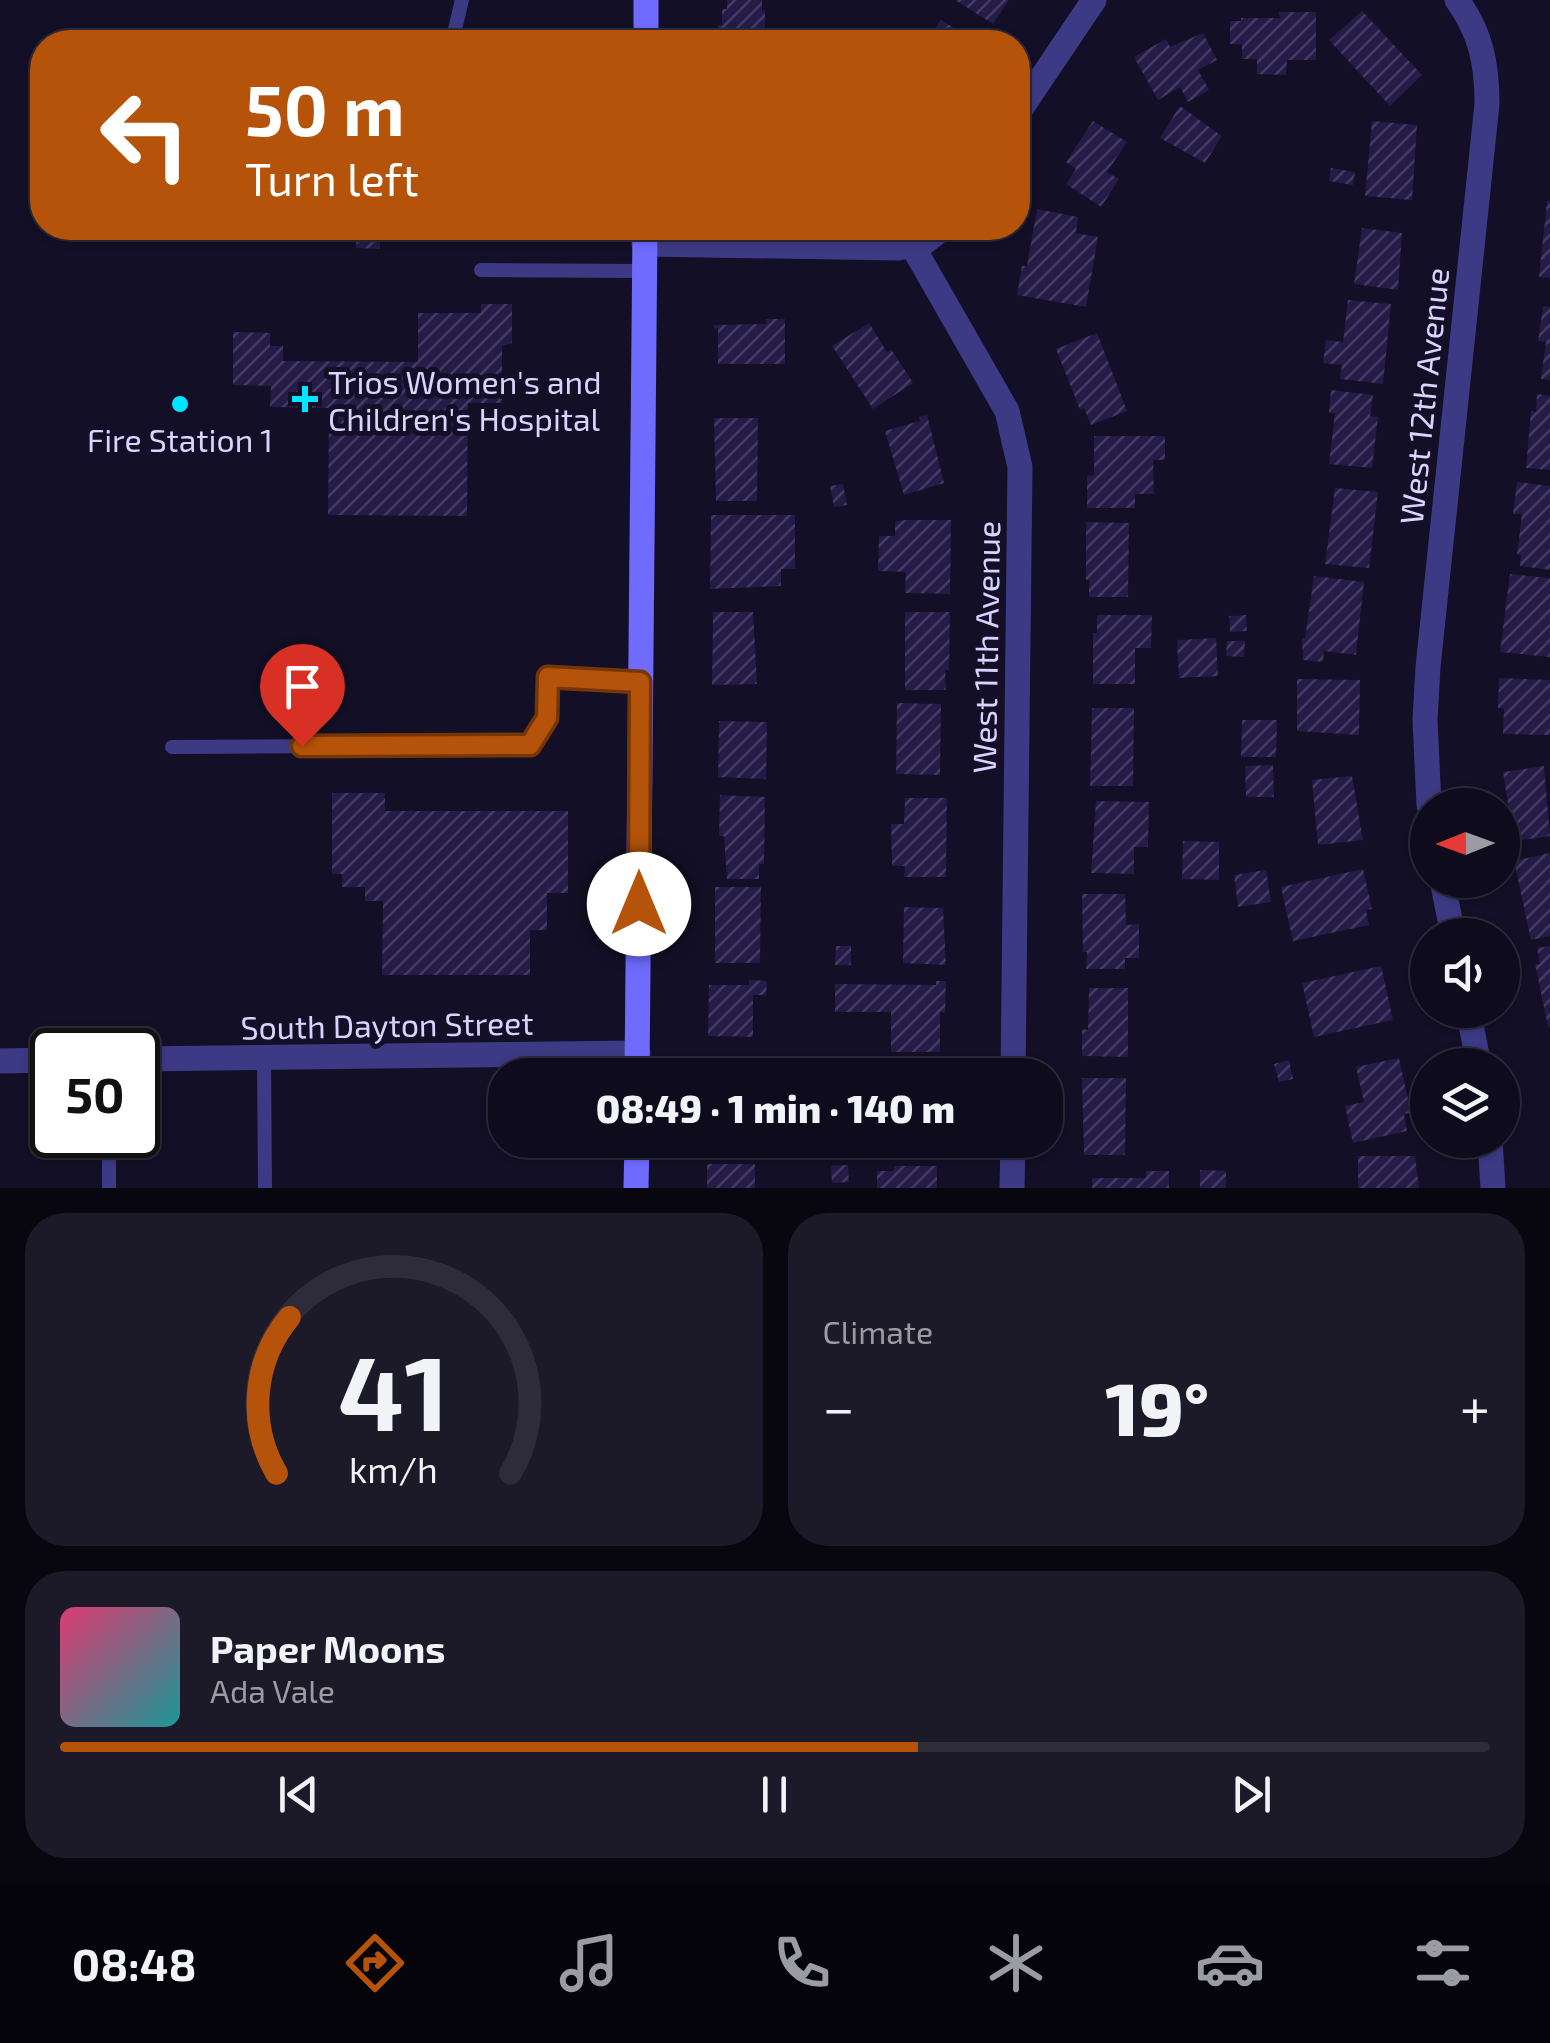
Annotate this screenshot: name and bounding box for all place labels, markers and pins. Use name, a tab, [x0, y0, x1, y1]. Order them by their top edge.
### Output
place label: Trios Women's and Children's Hospital	[328, 362, 602, 437]
marker: Trios Women's and Children's Hospital	[292, 386, 318, 412]
marker: Fire Station 1	[169, 393, 191, 415]
place label: Fire Station 1	[87, 420, 273, 458]
pin	[260, 644, 345, 747]

